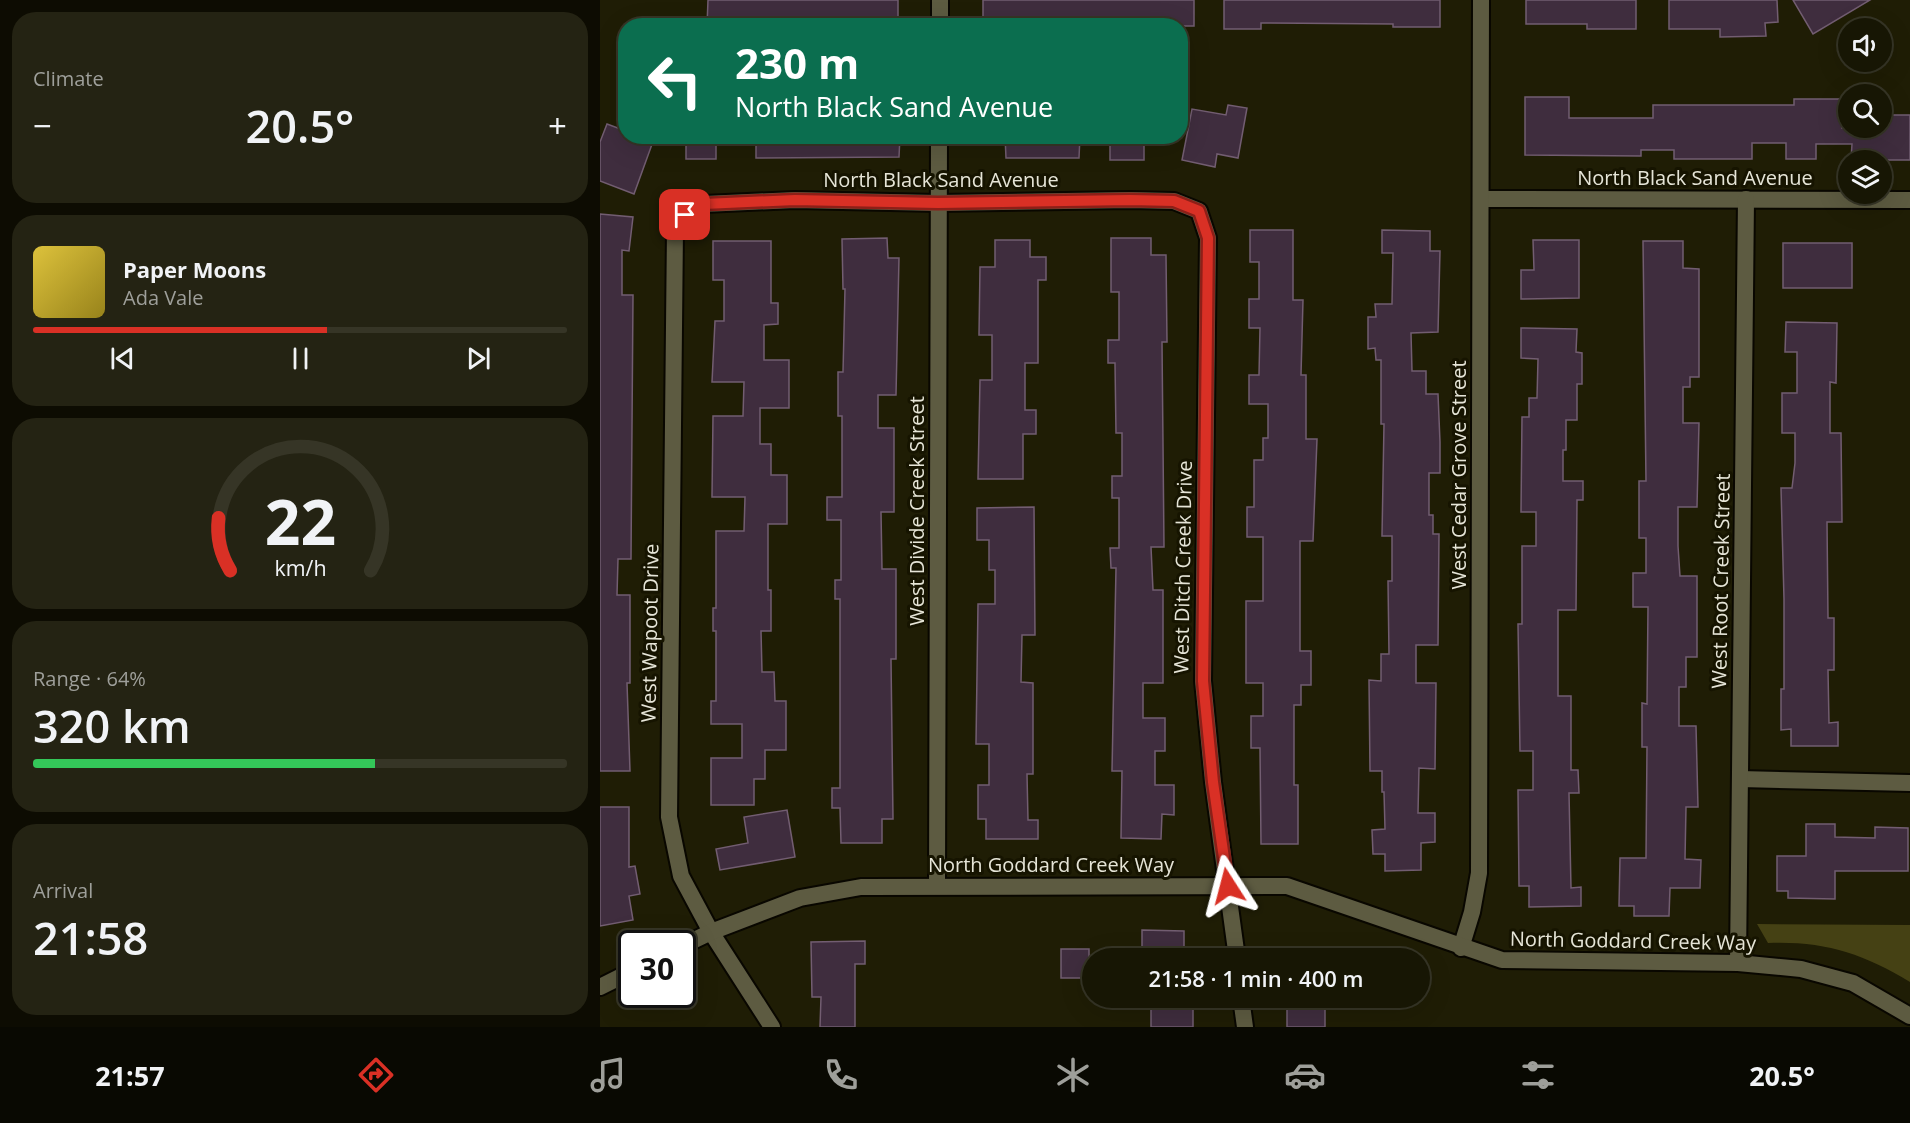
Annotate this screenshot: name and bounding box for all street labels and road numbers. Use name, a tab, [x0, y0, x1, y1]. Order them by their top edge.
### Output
street label: North Black Sand Avenue	[1577, 164, 1813, 191]
street label: North Black Sand Avenue	[823, 166, 1059, 193]
street label: West Cedar Grove Street	[1445, 360, 1472, 590]
street label: West Divide Creek Street	[903, 396, 930, 626]
street label: West Ditch Creek Drive	[1167, 460, 1198, 674]
street label: West Root Creek Street	[1705, 473, 1736, 689]
street label: West Wapoot Drive	[634, 543, 665, 723]
street label: North Goddard Creek Way	[928, 851, 1175, 878]
street label: North Goddard Creek Way	[1510, 925, 1757, 956]

